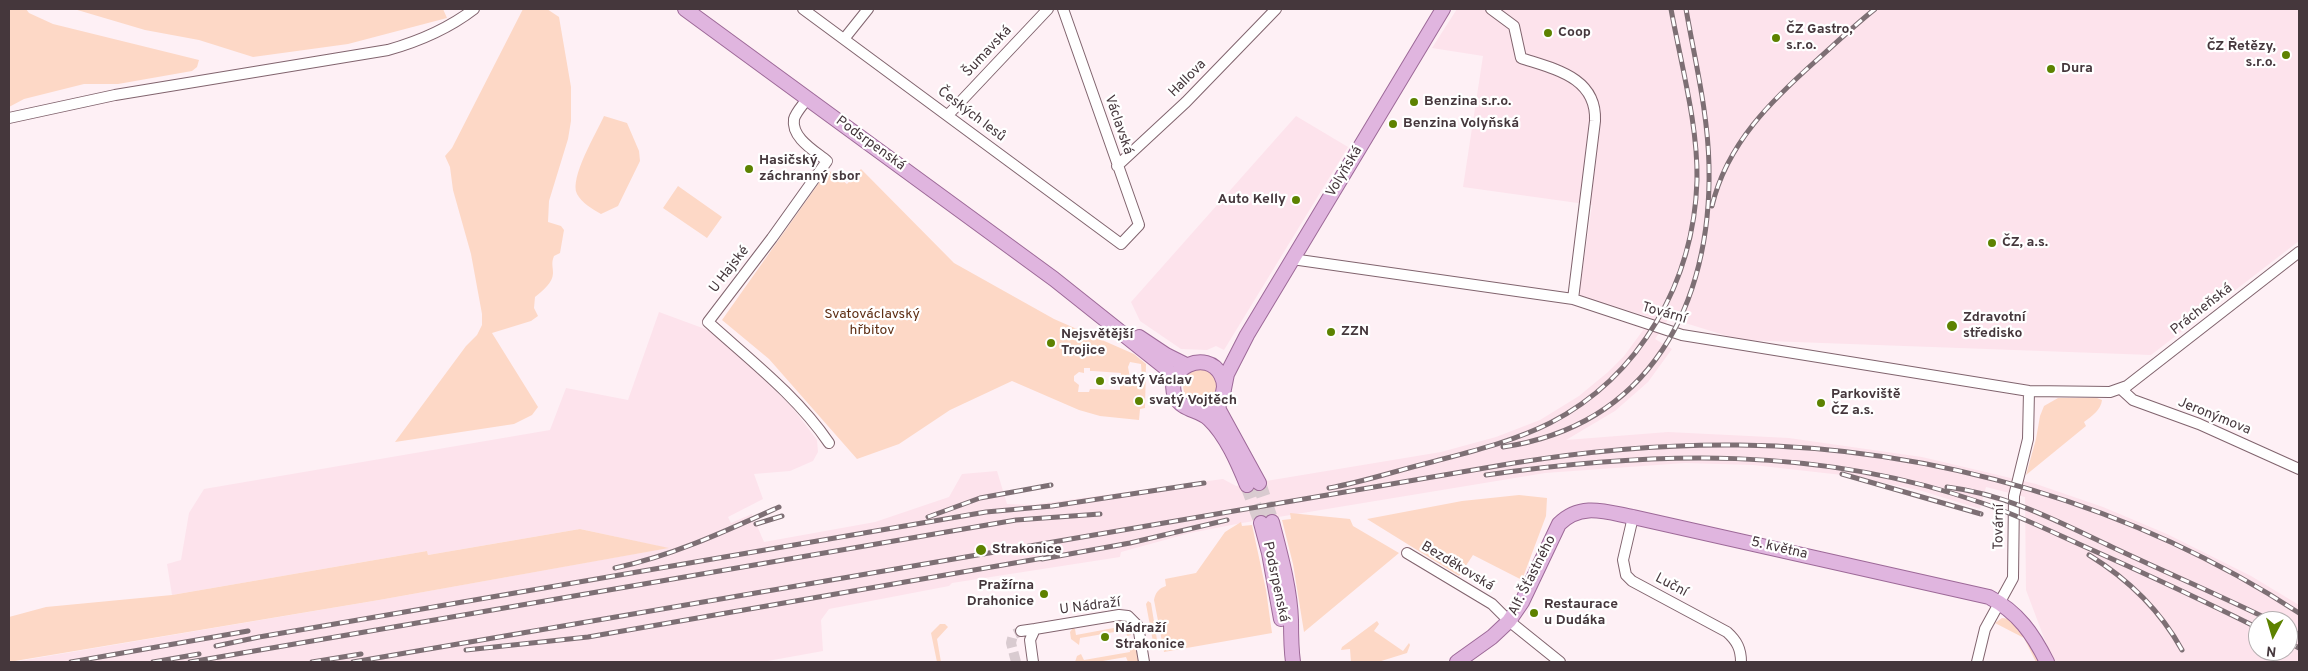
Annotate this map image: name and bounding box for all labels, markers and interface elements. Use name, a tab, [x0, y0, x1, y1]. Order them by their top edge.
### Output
place label: ČZ Gastro, s.r.o.	[1786, 22, 1853, 54]
street label: Šumavská	[960, 23, 1016, 81]
place label: Coop	[1558, 25, 1591, 41]
marker: Coop	[1542, 27, 1554, 39]
marker: ČZ Gastro, s.r.o.	[1770, 32, 1782, 44]
place label: ČZ Řetězy, s.r.o.	[2207, 39, 2276, 72]
marker: ČZ Řetězy, s.r.o.	[2280, 49, 2292, 61]
street label: Hallova	[1166, 57, 1210, 101]
place label: Dura	[2061, 61, 2093, 77]
marker: Dura	[2045, 63, 2057, 75]
street label: Českých lesů	[934, 84, 1008, 146]
street label: Václavská	[1100, 93, 1136, 157]
place label: Benzina s.r.o.	[1424, 94, 1511, 110]
marker: Benzina s.r.o.	[1408, 96, 1420, 108]
street label: Podsrpenská	[832, 113, 908, 175]
place label: Benzina Volyňská	[1403, 116, 1519, 132]
marker: Benzina Volyňská	[1387, 118, 1399, 130]
street label: Volyňská	[1323, 144, 1367, 200]
place label: Hasičský záchranný sbor	[759, 153, 860, 186]
marker: Hasičský záchranný sbor	[743, 163, 755, 175]
place label: Auto Kelly	[1218, 192, 1286, 208]
marker: Auto Kelly	[1290, 194, 1302, 206]
place label: ČZ, a.s.	[2002, 235, 2048, 251]
marker: ČZ, a.s.	[1986, 237, 1998, 249]
street label: U Hajské	[707, 243, 753, 297]
street label: Prácheňská	[2168, 281, 2236, 339]
street label: Tovární	[1640, 300, 1688, 328]
park label: Svatováclavský hřbitov	[824, 307, 920, 340]
place label: Zdravotní středisko	[1963, 310, 2026, 342]
marker: Zdravotní středisko	[1945, 319, 1959, 333]
place label: ZZN	[1341, 324, 1369, 340]
marker: ZZN	[1325, 326, 1337, 338]
place label: Nejsvětější Trojice	[1061, 327, 1133, 360]
marker: Nejsvětější Trojice	[1045, 337, 1057, 349]
place label: svatý Václav	[1110, 373, 1192, 389]
marker: svatý Václav	[1094, 375, 1106, 387]
place label: Parkoviště ČZ a.s.	[1831, 387, 1900, 420]
place label: svatý Vojtěch	[1149, 393, 1237, 409]
marker: svatý Vojtěch	[1133, 395, 1145, 407]
street label: Jeronýmova	[2175, 395, 2253, 439]
marker: Parkoviště ČZ a.s.	[1815, 397, 1827, 409]
street label: Tovární	[1991, 504, 2009, 550]
street label: Alf. Šťastného	[1506, 533, 1560, 619]
street label: 5. května	[1749, 534, 1809, 564]
street label: Bezděkovská	[1418, 539, 1496, 595]
street label: Podsrpenská	[1258, 540, 1292, 624]
place label: Strakonice	[992, 542, 1062, 558]
marker: Strakonice	[974, 543, 988, 557]
street label: Luční	[1652, 571, 1690, 601]
place label: Pražírna Drahonice	[967, 578, 1034, 610]
marker: Pražírna Drahonice	[1038, 588, 1050, 600]
street label: U Nádraží	[1059, 595, 1121, 619]
place label: Restaurace u Dudáka	[1544, 597, 1618, 630]
marker: Restaurace u Dudáka	[1528, 607, 1540, 619]
north arrow	[2248, 611, 2298, 661]
place label: Nádraží Strakonice	[1115, 621, 1185, 654]
marker: Nádraží Strakonice	[1099, 631, 1111, 643]
text: N	[2266, 641, 2277, 659]

